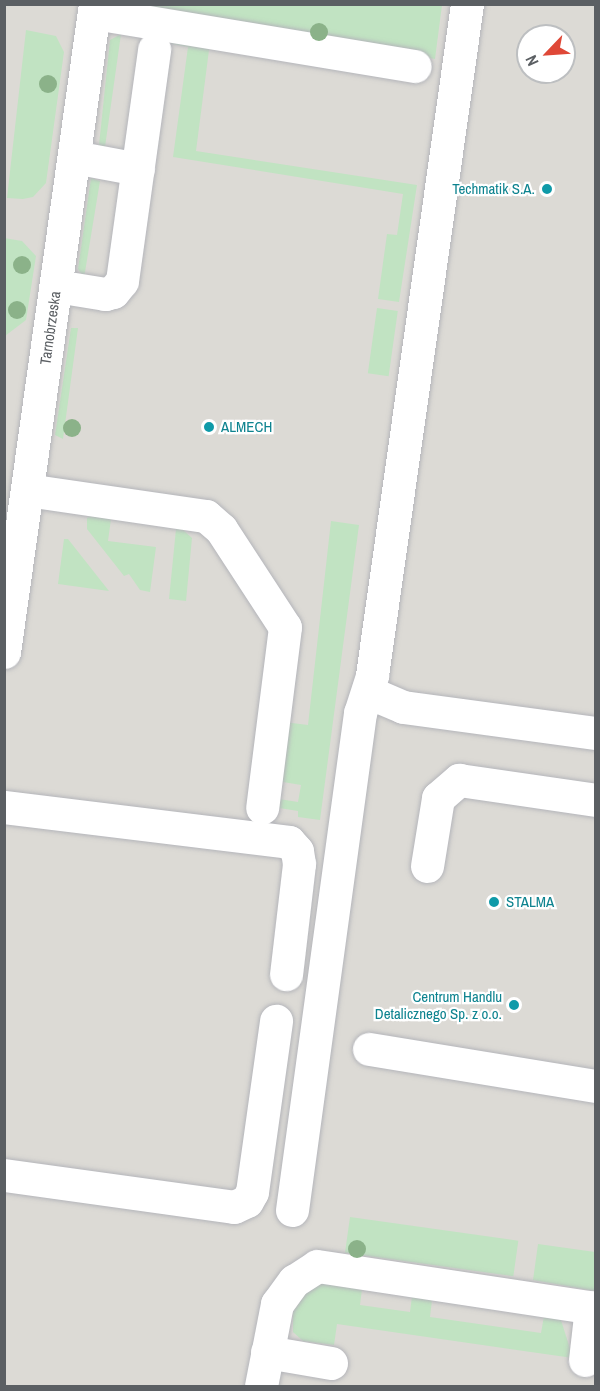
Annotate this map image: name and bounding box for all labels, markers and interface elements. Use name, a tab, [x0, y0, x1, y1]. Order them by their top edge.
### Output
north arrow	[516, 24, 576, 84]
text: N	[520, 52, 543, 70]
place label: Techmatik S.A.	[452, 180, 535, 198]
marker: Techmatik S.A.	[540, 182, 554, 196]
street label: Tarnobrzeska	[36, 290, 64, 366]
place label: ALMECH	[221, 418, 272, 436]
marker: ALMECH	[202, 420, 216, 434]
place label: STALMA	[506, 893, 554, 911]
marker: STALMA	[487, 895, 501, 909]
place label: Centrum Handlu Detalicznego Sp. z o.o.	[375, 987, 502, 1022]
marker: Centrum Handlu Detalicznego Sp. z o.o.	[507, 998, 521, 1012]

